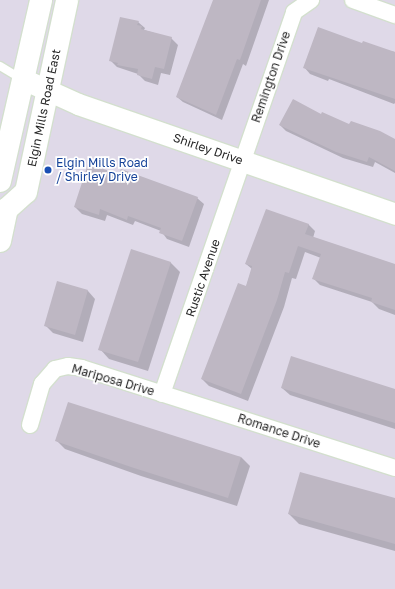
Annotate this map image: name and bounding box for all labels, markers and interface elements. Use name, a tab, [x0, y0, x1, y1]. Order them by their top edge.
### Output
street label: Remington Drive	[249, 29, 293, 125]
street label: Elgin Mills Road East	[24, 48, 64, 168]
street label: Shirley Drive	[171, 130, 245, 168]
place label: Elgin Mills Road / Shirley Drive	[56, 156, 148, 184]
marker: Elgin Mills Road / Shirley Drive	[43, 165, 53, 175]
street label: Rustic Avenue	[183, 237, 223, 319]
street label: Mariposa Drive	[70, 361, 156, 399]
street label: Romance Drive	[236, 411, 322, 451]

